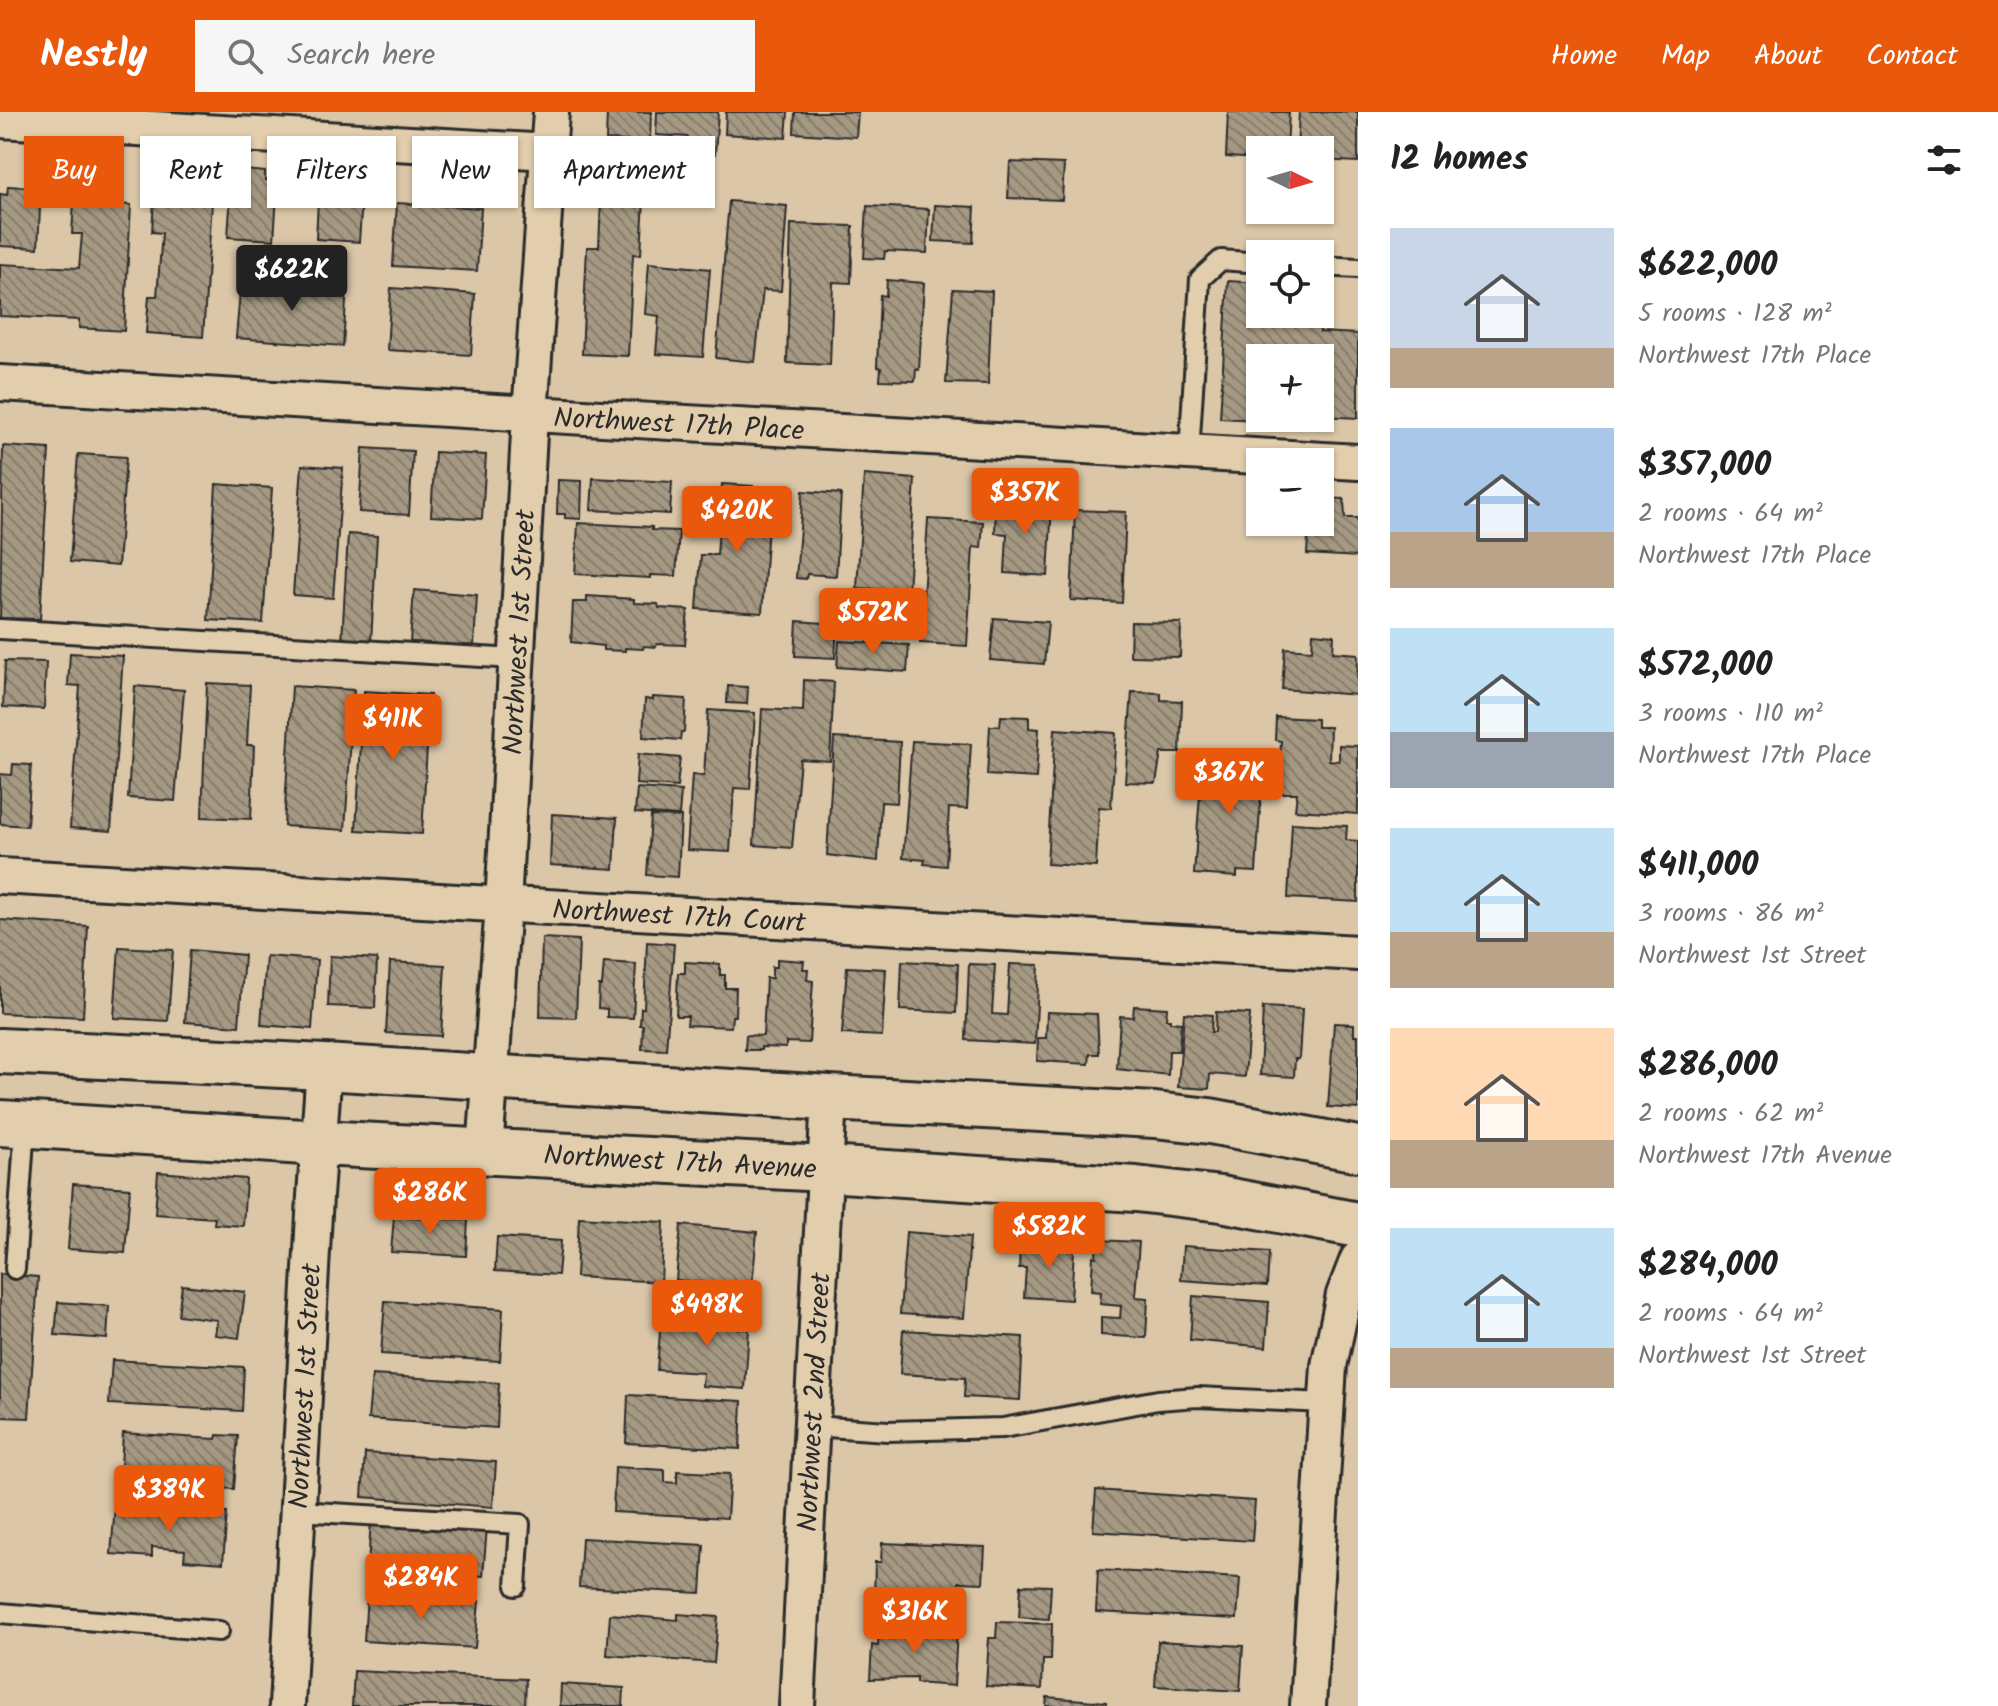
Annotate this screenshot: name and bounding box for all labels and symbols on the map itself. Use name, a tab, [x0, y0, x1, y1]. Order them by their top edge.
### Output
north arrow	[1246, 136, 1334, 224]
pin: $622K	[236, 245, 348, 313]
street label: Northwest 17th Place	[552, 396, 806, 455]
pin: $357K	[969, 468, 1081, 536]
pin: $420K	[681, 486, 793, 554]
street label: Northwest 1st Street	[492, 507, 549, 756]
pin: $572K	[817, 588, 929, 656]
pin: $411K	[337, 694, 449, 762]
pin: $367K	[1173, 748, 1285, 816]
street label: Northwest 17th Court	[551, 888, 808, 947]
street label: Northwest 17th Avenue	[542, 1134, 818, 1193]
pin: $286K	[374, 1168, 486, 1236]
pin: $582K	[993, 1202, 1105, 1270]
street label: Northwest 1st Street	[278, 1261, 335, 1510]
street label: Northwest 2nd Street	[786, 1270, 845, 1533]
pin: $498K	[651, 1280, 763, 1348]
pin: $389K	[113, 1465, 225, 1533]
pin: $284K	[365, 1553, 477, 1621]
pin: $316K	[859, 1587, 971, 1655]

